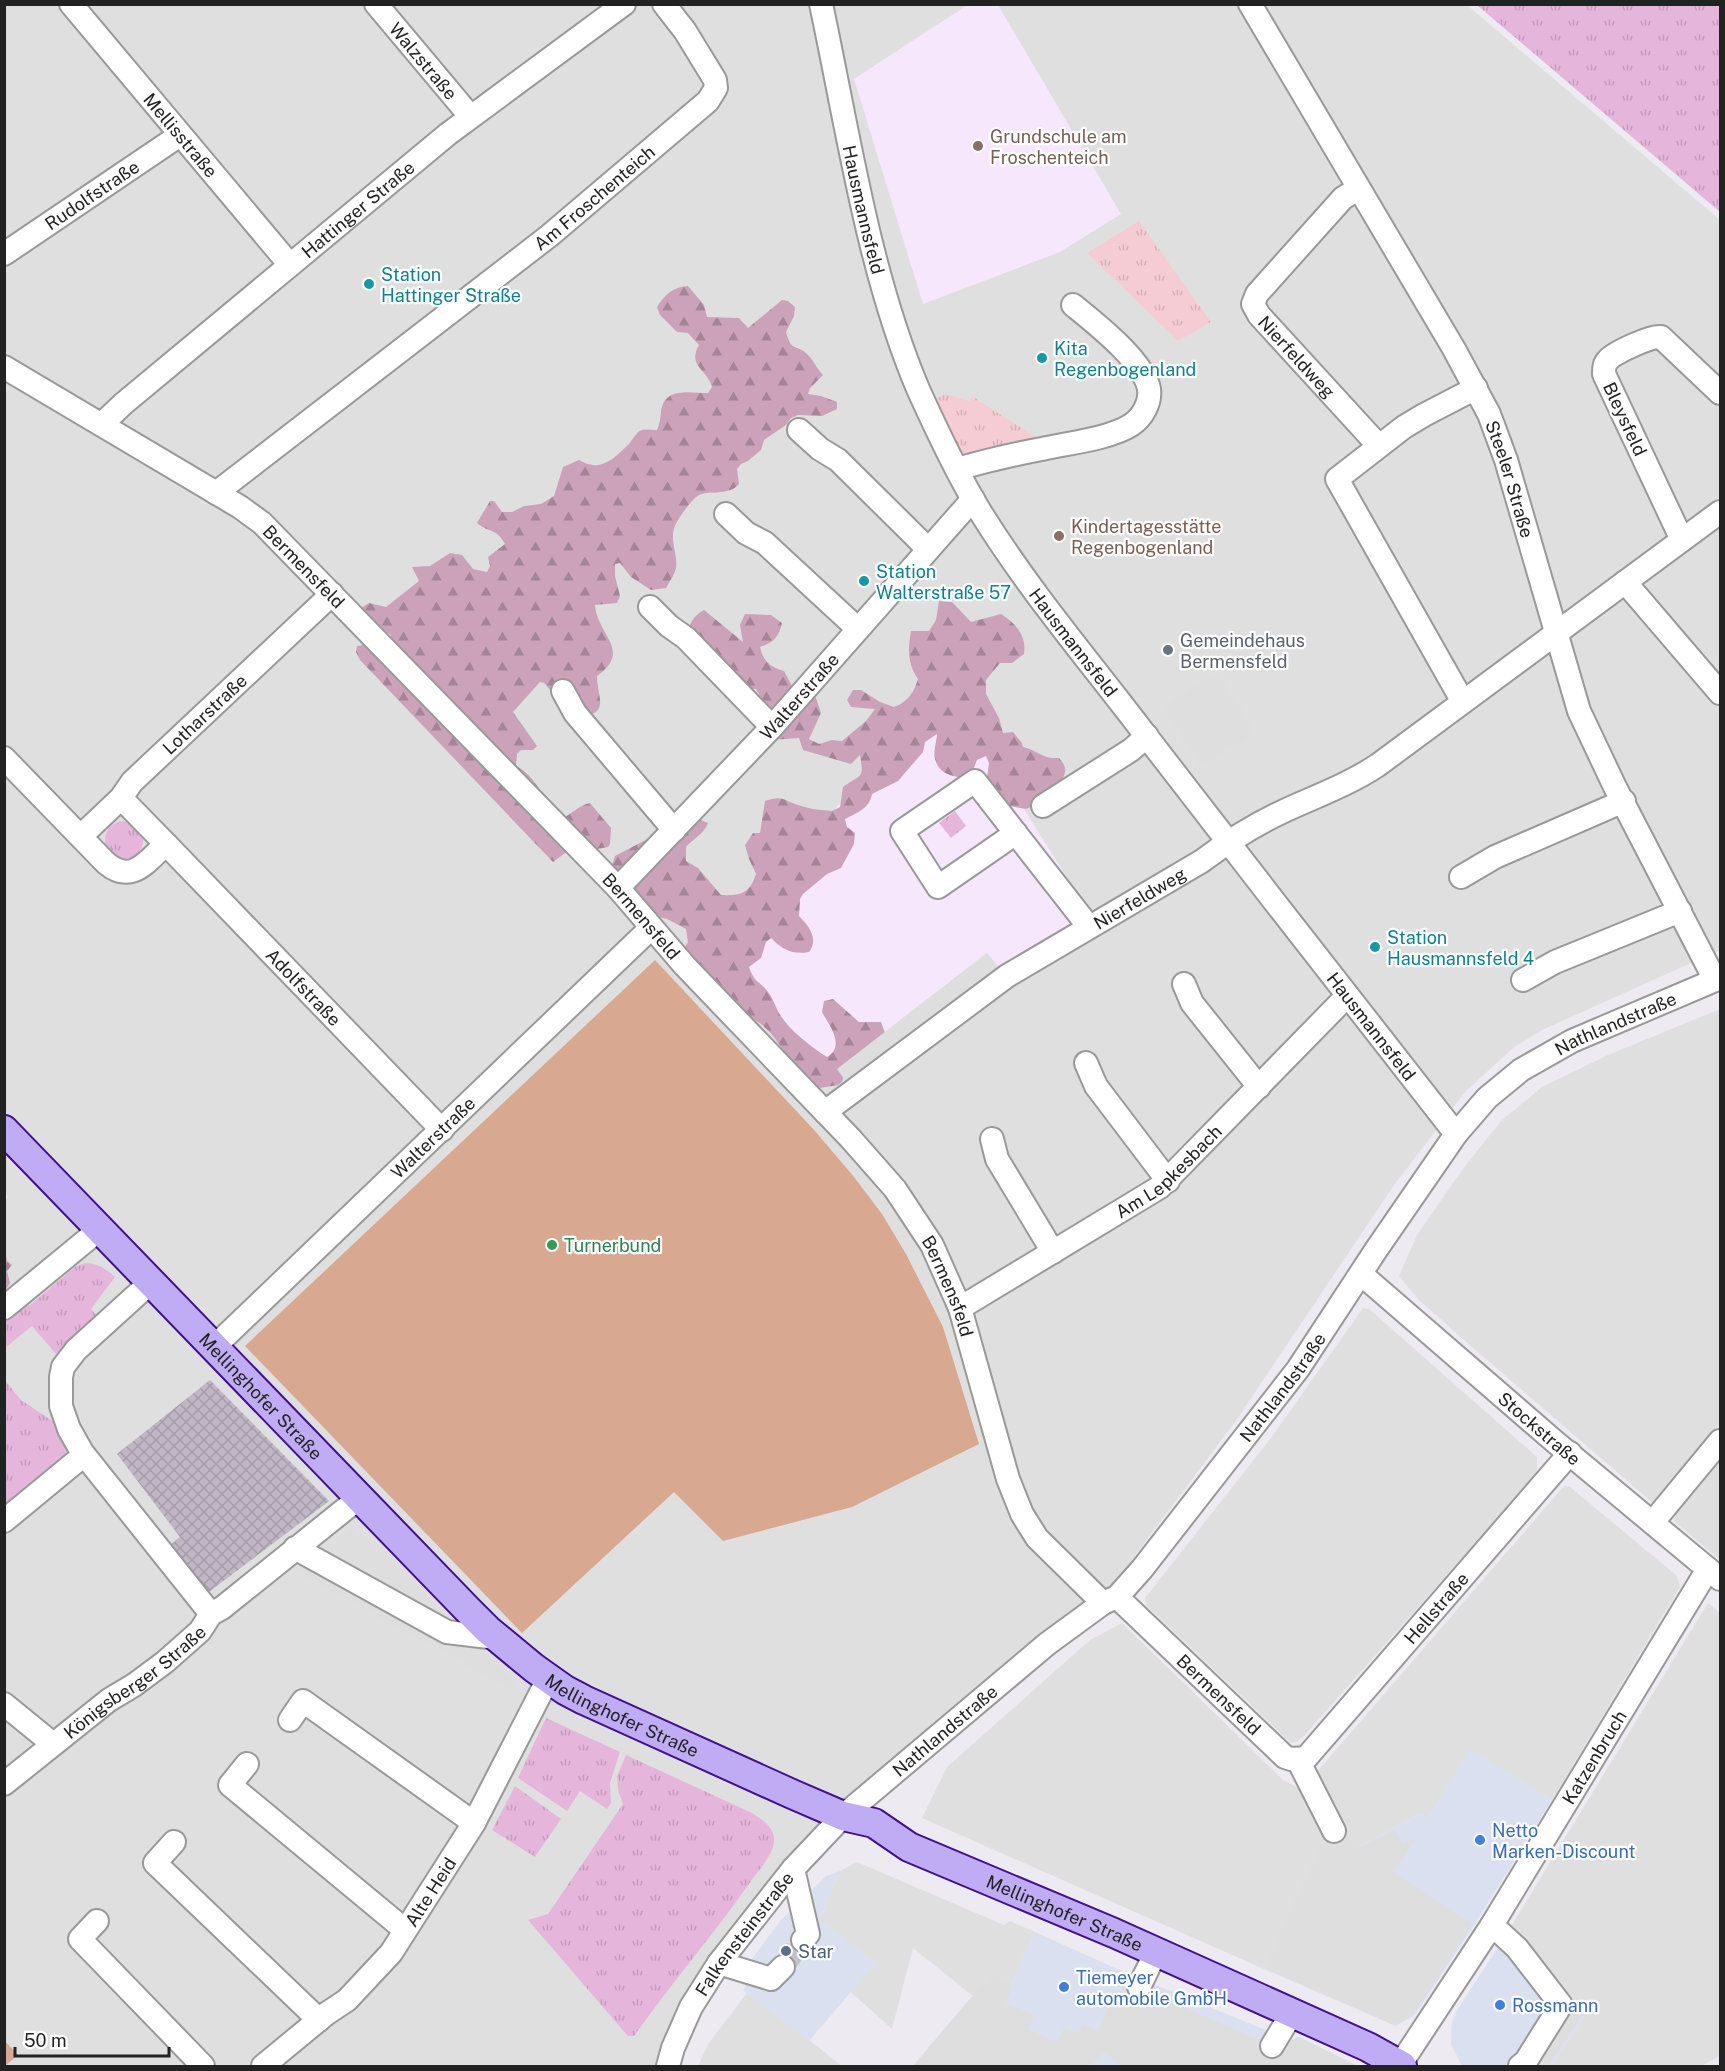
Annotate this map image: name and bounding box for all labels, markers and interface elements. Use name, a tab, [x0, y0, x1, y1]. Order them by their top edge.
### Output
street label: Walzstraße	[385, 18, 462, 103]
street label: Mellisstraße	[140, 89, 222, 181]
place label: Grundschule am Froschenteich	[990, 126, 1127, 168]
marker: Grundschule am Froschenteich	[971, 139, 985, 153]
street label: Am Froschenteich	[530, 141, 659, 254]
street label: Hausmannsfeld	[839, 143, 889, 276]
street label: Rudolfstraße	[41, 155, 143, 234]
street label: Hattinger Straße	[297, 156, 418, 262]
place label: Station Hattinger Straße	[381, 264, 521, 306]
marker: Station Hattinger Straße	[362, 277, 376, 291]
street label: Nierfeldweg	[1254, 311, 1340, 402]
place label: Kita Regenbogenland	[1054, 338, 1196, 380]
marker: Kita Regenbogenland	[1035, 351, 1049, 365]
street label: Bleysfeld	[1599, 379, 1651, 459]
street label: Steeler Straße	[1482, 417, 1538, 540]
place label: Kindertagesstätte Regenbogenland	[1071, 516, 1221, 558]
street label: Bermensfeld	[259, 520, 349, 612]
marker: Kindertagesstätte Regenbogenland	[1052, 529, 1066, 543]
place label: Station Walterstraße 57	[876, 561, 1011, 603]
marker: Station Walterstraße 57	[857, 574, 871, 588]
street label: Hausmannsfeld	[1025, 584, 1122, 701]
place label: Gemeindehaus Bermensfeld	[1180, 630, 1305, 672]
marker: Gemeindehaus Bermensfeld	[1161, 643, 1175, 657]
street label: Walterstraße	[755, 648, 843, 744]
street label: Lotharstraße	[158, 669, 251, 758]
street label: Nierfeldweg	[1090, 862, 1189, 933]
street label: Bermensfeld	[598, 868, 685, 963]
place label: Station Hausmannsfeld 4	[1387, 927, 1534, 969]
marker: Station Hausmannsfeld 4	[1368, 940, 1382, 954]
street label: Adolfstraße	[262, 944, 346, 1030]
street label: Hausmannsfeld	[1323, 968, 1421, 1084]
street label: Nathlandstraße	[1551, 987, 1679, 1059]
street label: Walterstraße	[386, 1092, 479, 1182]
street label: Am Lepkesbach	[1111, 1120, 1225, 1222]
street label: Bermensfeld	[918, 1231, 978, 1339]
place label: Turnerbund	[564, 1235, 661, 1256]
marker: Turnerbund	[545, 1238, 559, 1252]
street label: Mellinghofer Straße	[195, 1328, 327, 1464]
street label: Nathlandstraße	[1235, 1329, 1330, 1446]
street label: Stockstraße	[1494, 1387, 1585, 1469]
street label: Hellstraße	[1399, 1568, 1473, 1648]
street label: Königsberger Straße	[59, 1621, 210, 1743]
street label: Bermensfeld	[1173, 1650, 1265, 1739]
street label: Mellinghofer Straße	[541, 1669, 702, 1761]
street label: Nathlandstraße	[888, 1680, 1001, 1780]
street label: Katzenbruch	[1557, 1706, 1630, 1808]
place label: Netto Marken-Discount	[1492, 1820, 1635, 1862]
marker: Netto Marken-Discount	[1473, 1833, 1487, 1847]
street label: Alte Heid	[400, 1853, 460, 1930]
street label: Falkensteinstraße	[690, 1867, 797, 2000]
street label: Mellinghofer Straße	[983, 1870, 1146, 1955]
place label: Star	[798, 1941, 834, 1962]
marker: Star	[779, 1944, 793, 1958]
place label: Tiemeyer automobile GmbH	[1076, 1967, 1227, 2009]
marker: Tiemeyer automobile GmbH	[1057, 1980, 1071, 1994]
place label: Rossmann	[1512, 1995, 1598, 2016]
marker: Rossmann	[1493, 1998, 1507, 2012]
scale bar	[15, 2020, 170, 2058]
text: 50 m	[24, 2030, 67, 2051]

